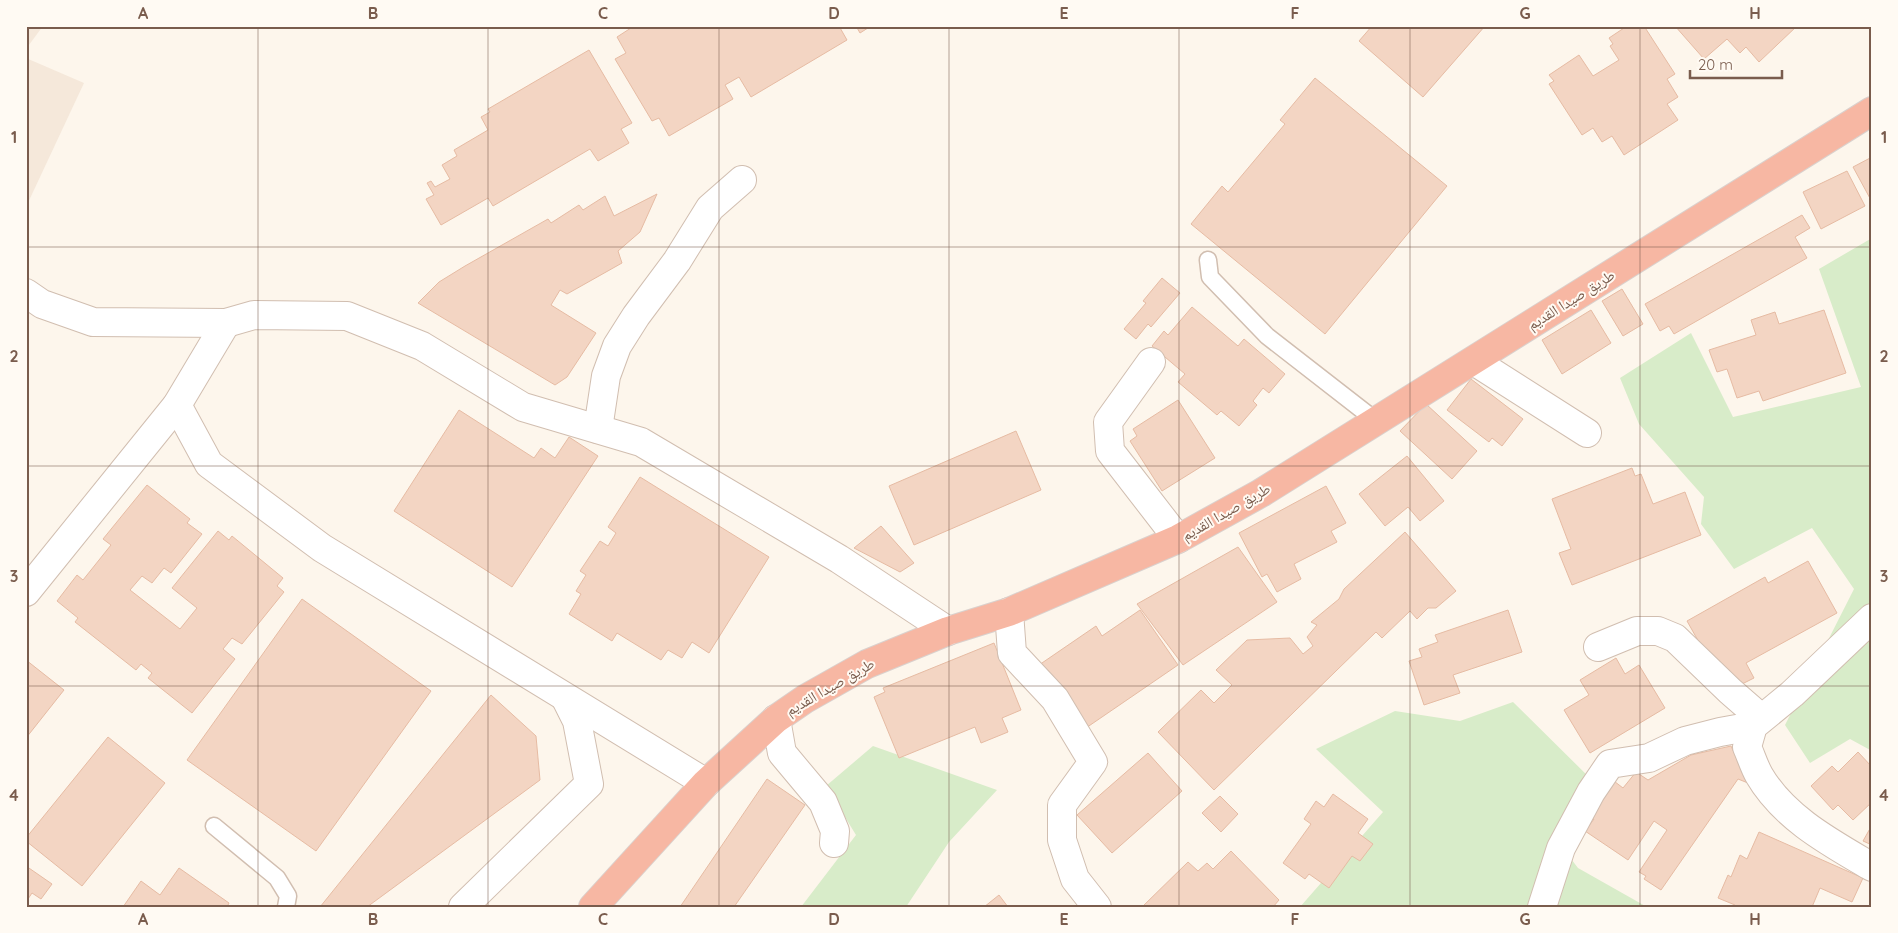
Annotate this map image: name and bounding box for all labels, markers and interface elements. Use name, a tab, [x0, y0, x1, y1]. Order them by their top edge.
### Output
text: A	[138, 3, 149, 23]
text: B	[368, 3, 378, 23]
text: C	[598, 3, 608, 23]
text: D	[828, 3, 840, 23]
text: E	[1059, 3, 1069, 23]
text: F	[1291, 3, 1300, 23]
text: G	[1519, 3, 1531, 23]
text: H	[1749, 3, 1761, 23]
scale bar	[1690, 48, 1783, 80]
text: 20 m	[1698, 55, 1733, 74]
text: 1	[11, 127, 17, 147]
text: 1	[1881, 127, 1887, 147]
street label: طريق صيدا القديم	[1523, 265, 1619, 335]
text: 2	[9, 346, 19, 366]
text: 2	[1879, 346, 1889, 366]
street label: طريق صيدا القديم	[1178, 478, 1274, 546]
text: 3	[10, 566, 18, 586]
text: 3	[1880, 566, 1888, 586]
street label: طريق صيدا القديم	[782, 653, 878, 721]
text: 4	[9, 785, 19, 805]
text: 4	[1879, 785, 1889, 805]
text: A	[138, 909, 149, 929]
text: B	[368, 909, 378, 929]
text: C	[598, 909, 608, 929]
text: D	[828, 909, 840, 929]
text: E	[1059, 909, 1069, 929]
text: F	[1291, 909, 1300, 929]
text: G	[1519, 909, 1531, 929]
text: H	[1749, 909, 1761, 929]

